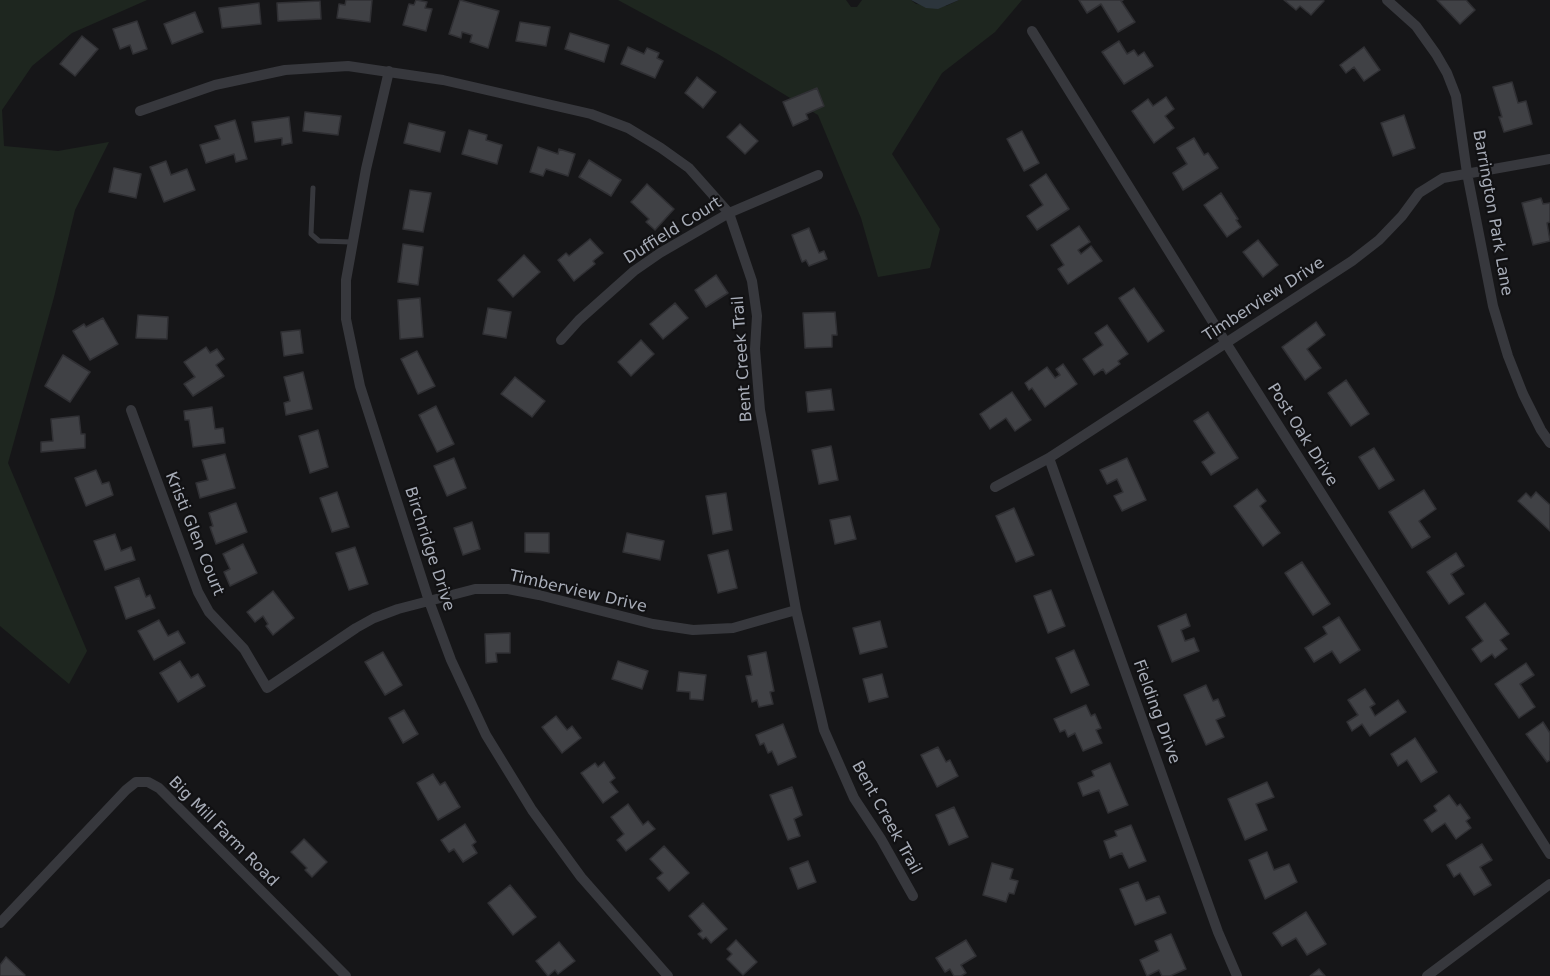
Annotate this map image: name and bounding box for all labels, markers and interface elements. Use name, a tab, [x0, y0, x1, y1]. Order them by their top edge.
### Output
street label: Barrington Park Lane	[1468, 129, 1516, 297]
street label: Duffield Court	[621, 193, 725, 269]
street label: Timberview Drive	[1200, 254, 1328, 346]
street label: Bent Creek Trail	[729, 295, 757, 423]
street label: Post Oak Drive	[1263, 380, 1341, 490]
street label: Kristi Glen Court	[160, 469, 228, 599]
street label: Birchridge Drive	[400, 484, 458, 614]
street label: Timberview Drive	[507, 567, 649, 617]
street label: Fielding Drive	[1128, 657, 1184, 767]
street label: Bent Creek Trail	[847, 758, 925, 878]
street label: Big Mill Farm Road	[164, 773, 282, 891]

